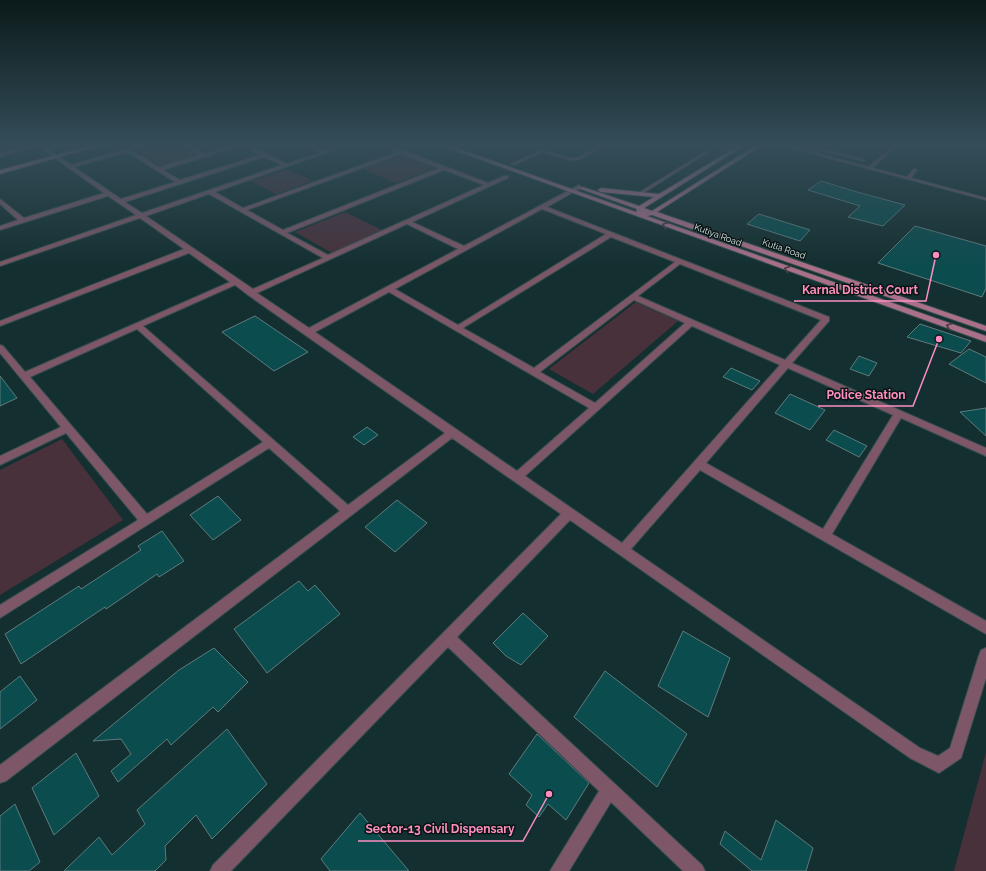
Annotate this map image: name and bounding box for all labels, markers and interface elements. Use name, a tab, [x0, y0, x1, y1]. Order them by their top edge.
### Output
one-way arrow	[661, 221, 668, 230]
street label: Kutiya Road	[693, 222, 743, 248]
street label: Kutia Road	[761, 237, 807, 261]
one-way arrow	[784, 265, 791, 273]
callout: Karnal District Court	[794, 277, 926, 301]
text: Karnal District Court	[802, 283, 919, 297]
one-way arrow	[946, 323, 953, 331]
callout: Police Station	[818, 382, 913, 406]
text: Police Station	[826, 388, 906, 402]
callout: Sector-13 Civil Dispensary	[358, 817, 523, 841]
text: Sector-13 Civil Dispensary	[365, 822, 515, 836]

